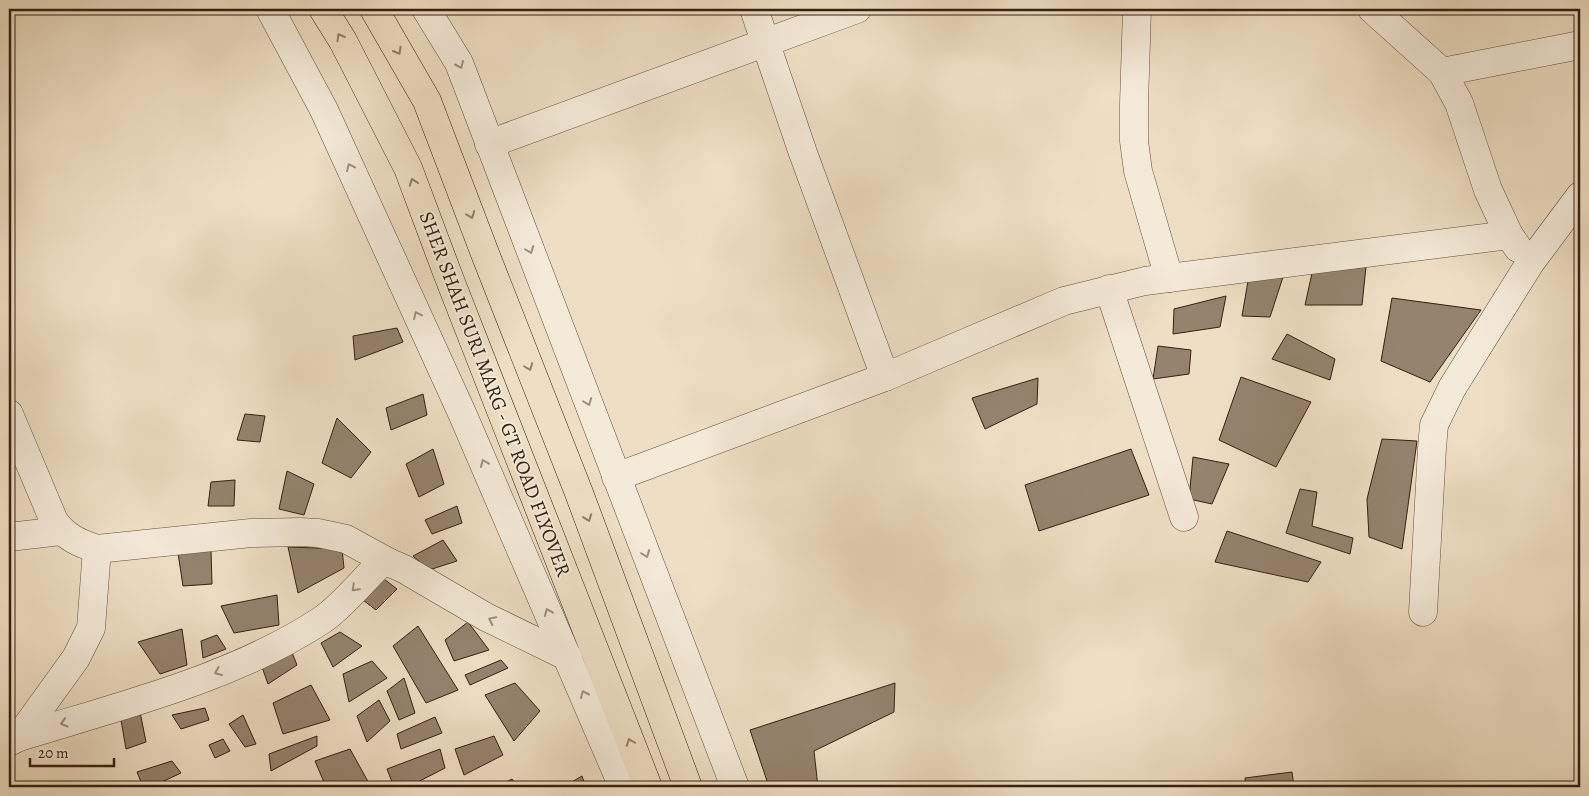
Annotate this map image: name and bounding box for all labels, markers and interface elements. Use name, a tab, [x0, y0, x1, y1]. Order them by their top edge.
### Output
one-way arrow	[337, 34, 347, 43]
one-way arrow	[392, 45, 402, 54]
one-way arrow	[453, 60, 464, 69]
one-way arrow	[345, 163, 356, 172]
one-way arrow	[409, 179, 419, 187]
street label: SHER SHAH SURI MARG - GT ROAD FLYOVER	[413, 207, 578, 581]
one-way arrow	[464, 210, 475, 219]
one-way arrow	[524, 245, 534, 254]
one-way arrow	[414, 311, 424, 320]
one-way arrow	[524, 362, 534, 370]
one-way arrow	[582, 397, 592, 406]
one-way arrow	[479, 459, 490, 468]
one-way arrow	[582, 513, 592, 522]
one-way arrow	[640, 549, 650, 557]
one-way arrow	[352, 582, 361, 591]
one-way arrow	[544, 608, 555, 617]
one-way arrow	[488, 616, 497, 627]
one-way arrow	[214, 666, 223, 677]
one-way arrow	[579, 690, 590, 699]
one-way arrow	[60, 718, 69, 728]
scale bar	[30, 736, 114, 768]
one-way arrow	[626, 738, 636, 747]
text: 20 m	[38, 743, 69, 763]

